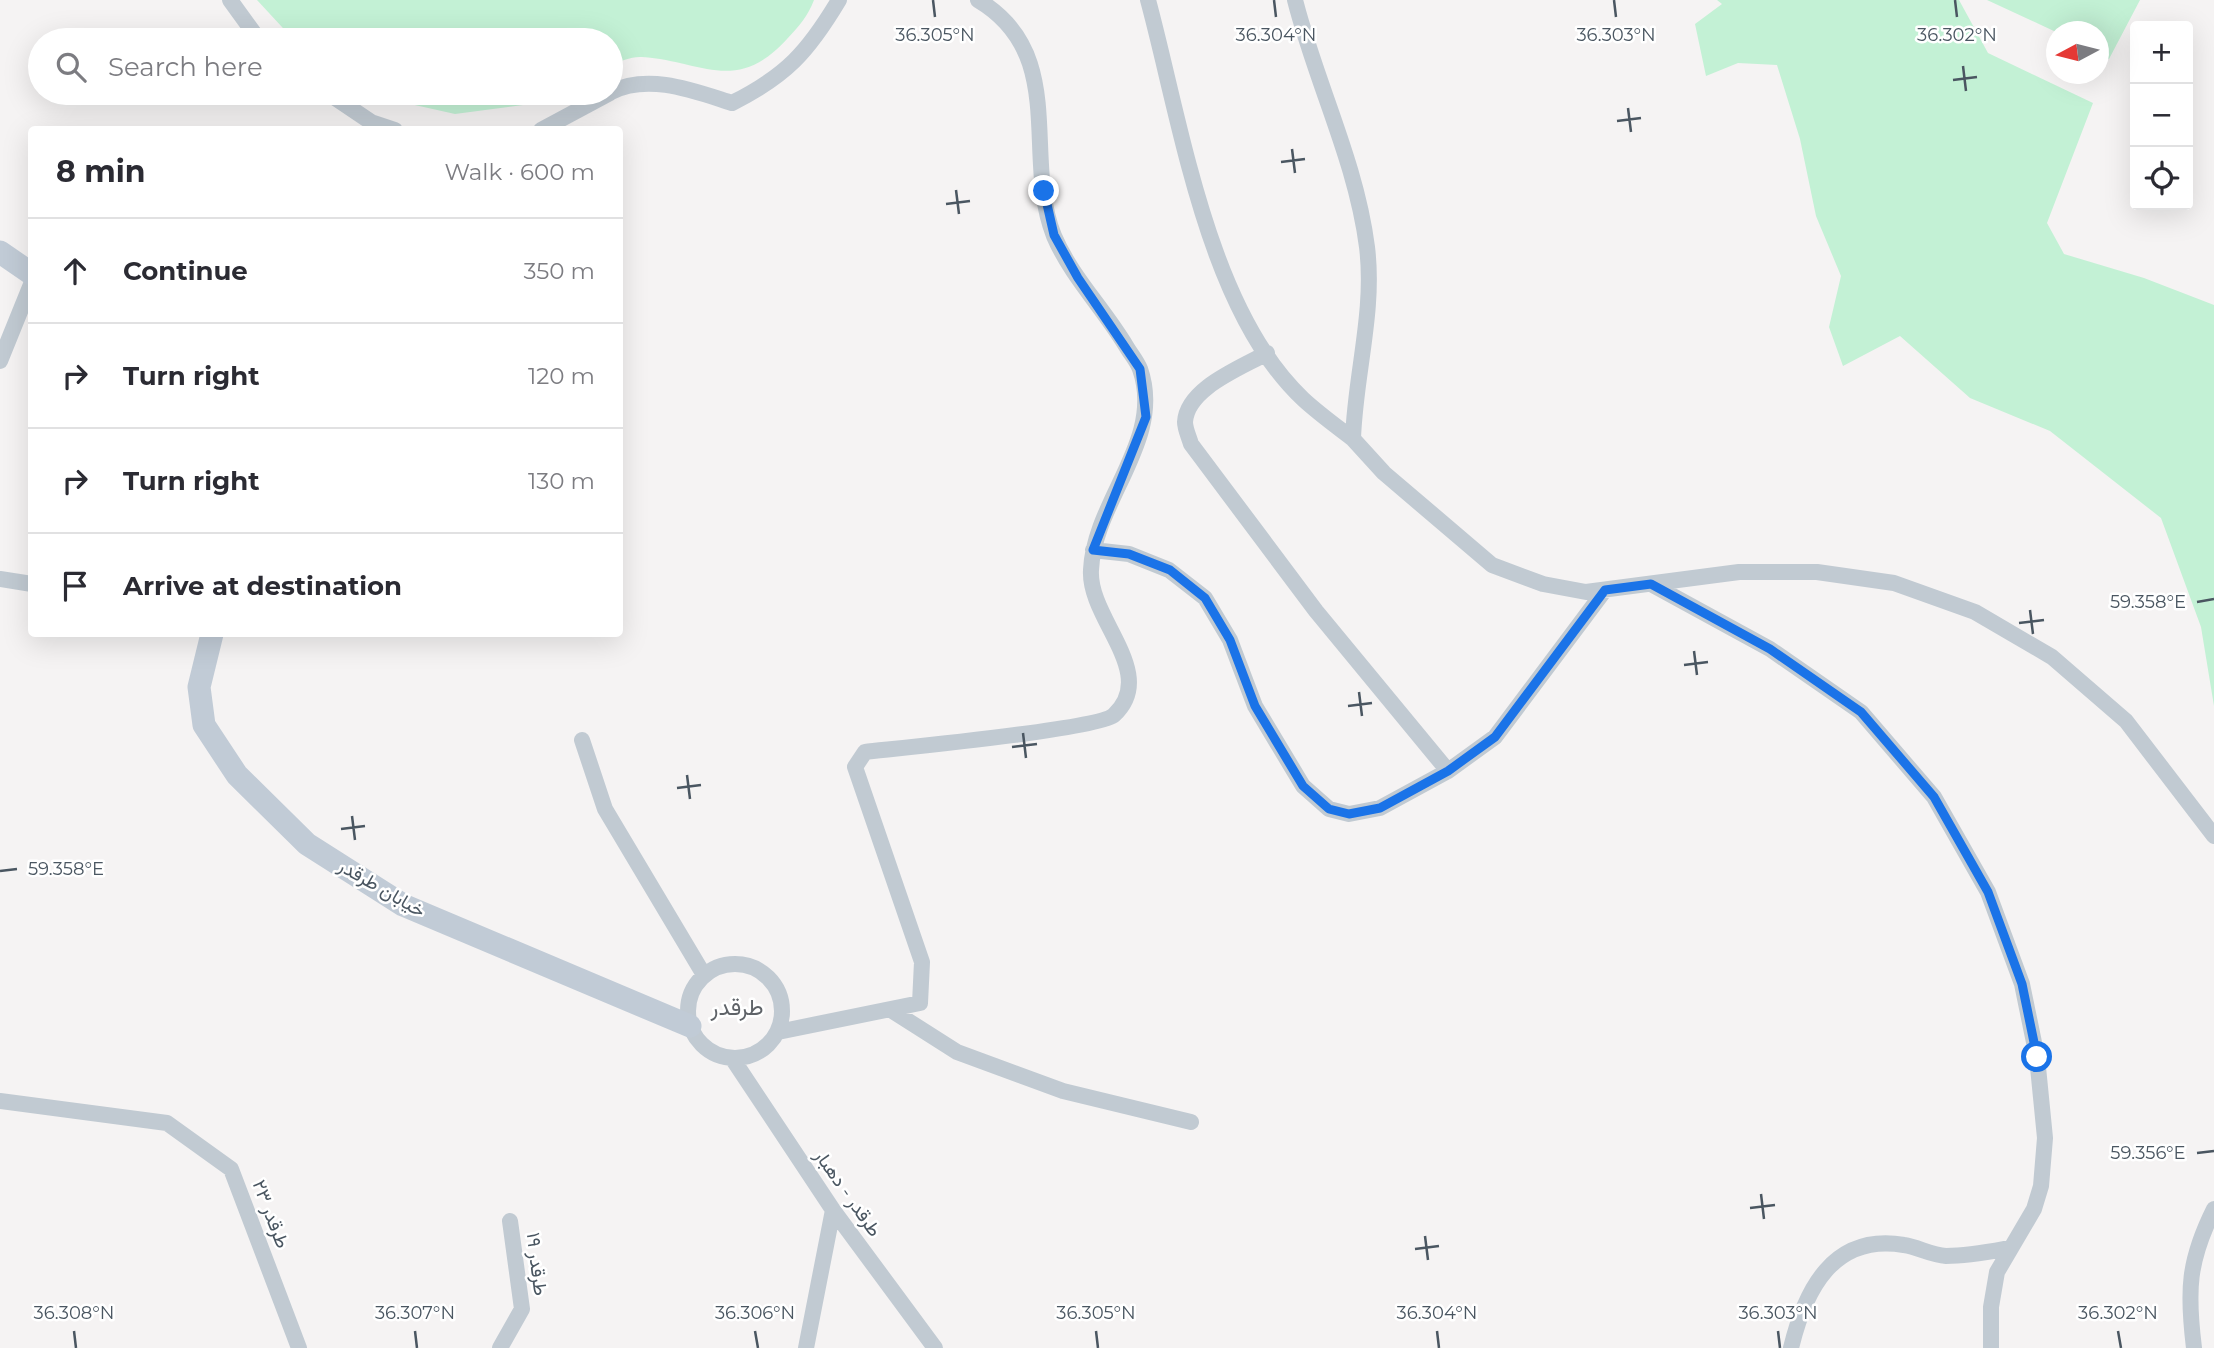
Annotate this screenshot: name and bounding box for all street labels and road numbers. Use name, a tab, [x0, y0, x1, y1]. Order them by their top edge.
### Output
street label: خیابان طرقدر	[334, 853, 430, 922]
street label: طرقدر - دهبار	[809, 1144, 886, 1241]
street label: طرقدر ۲۳	[248, 1177, 294, 1251]
street label: طرقدر ۱۹	[522, 1231, 552, 1297]

